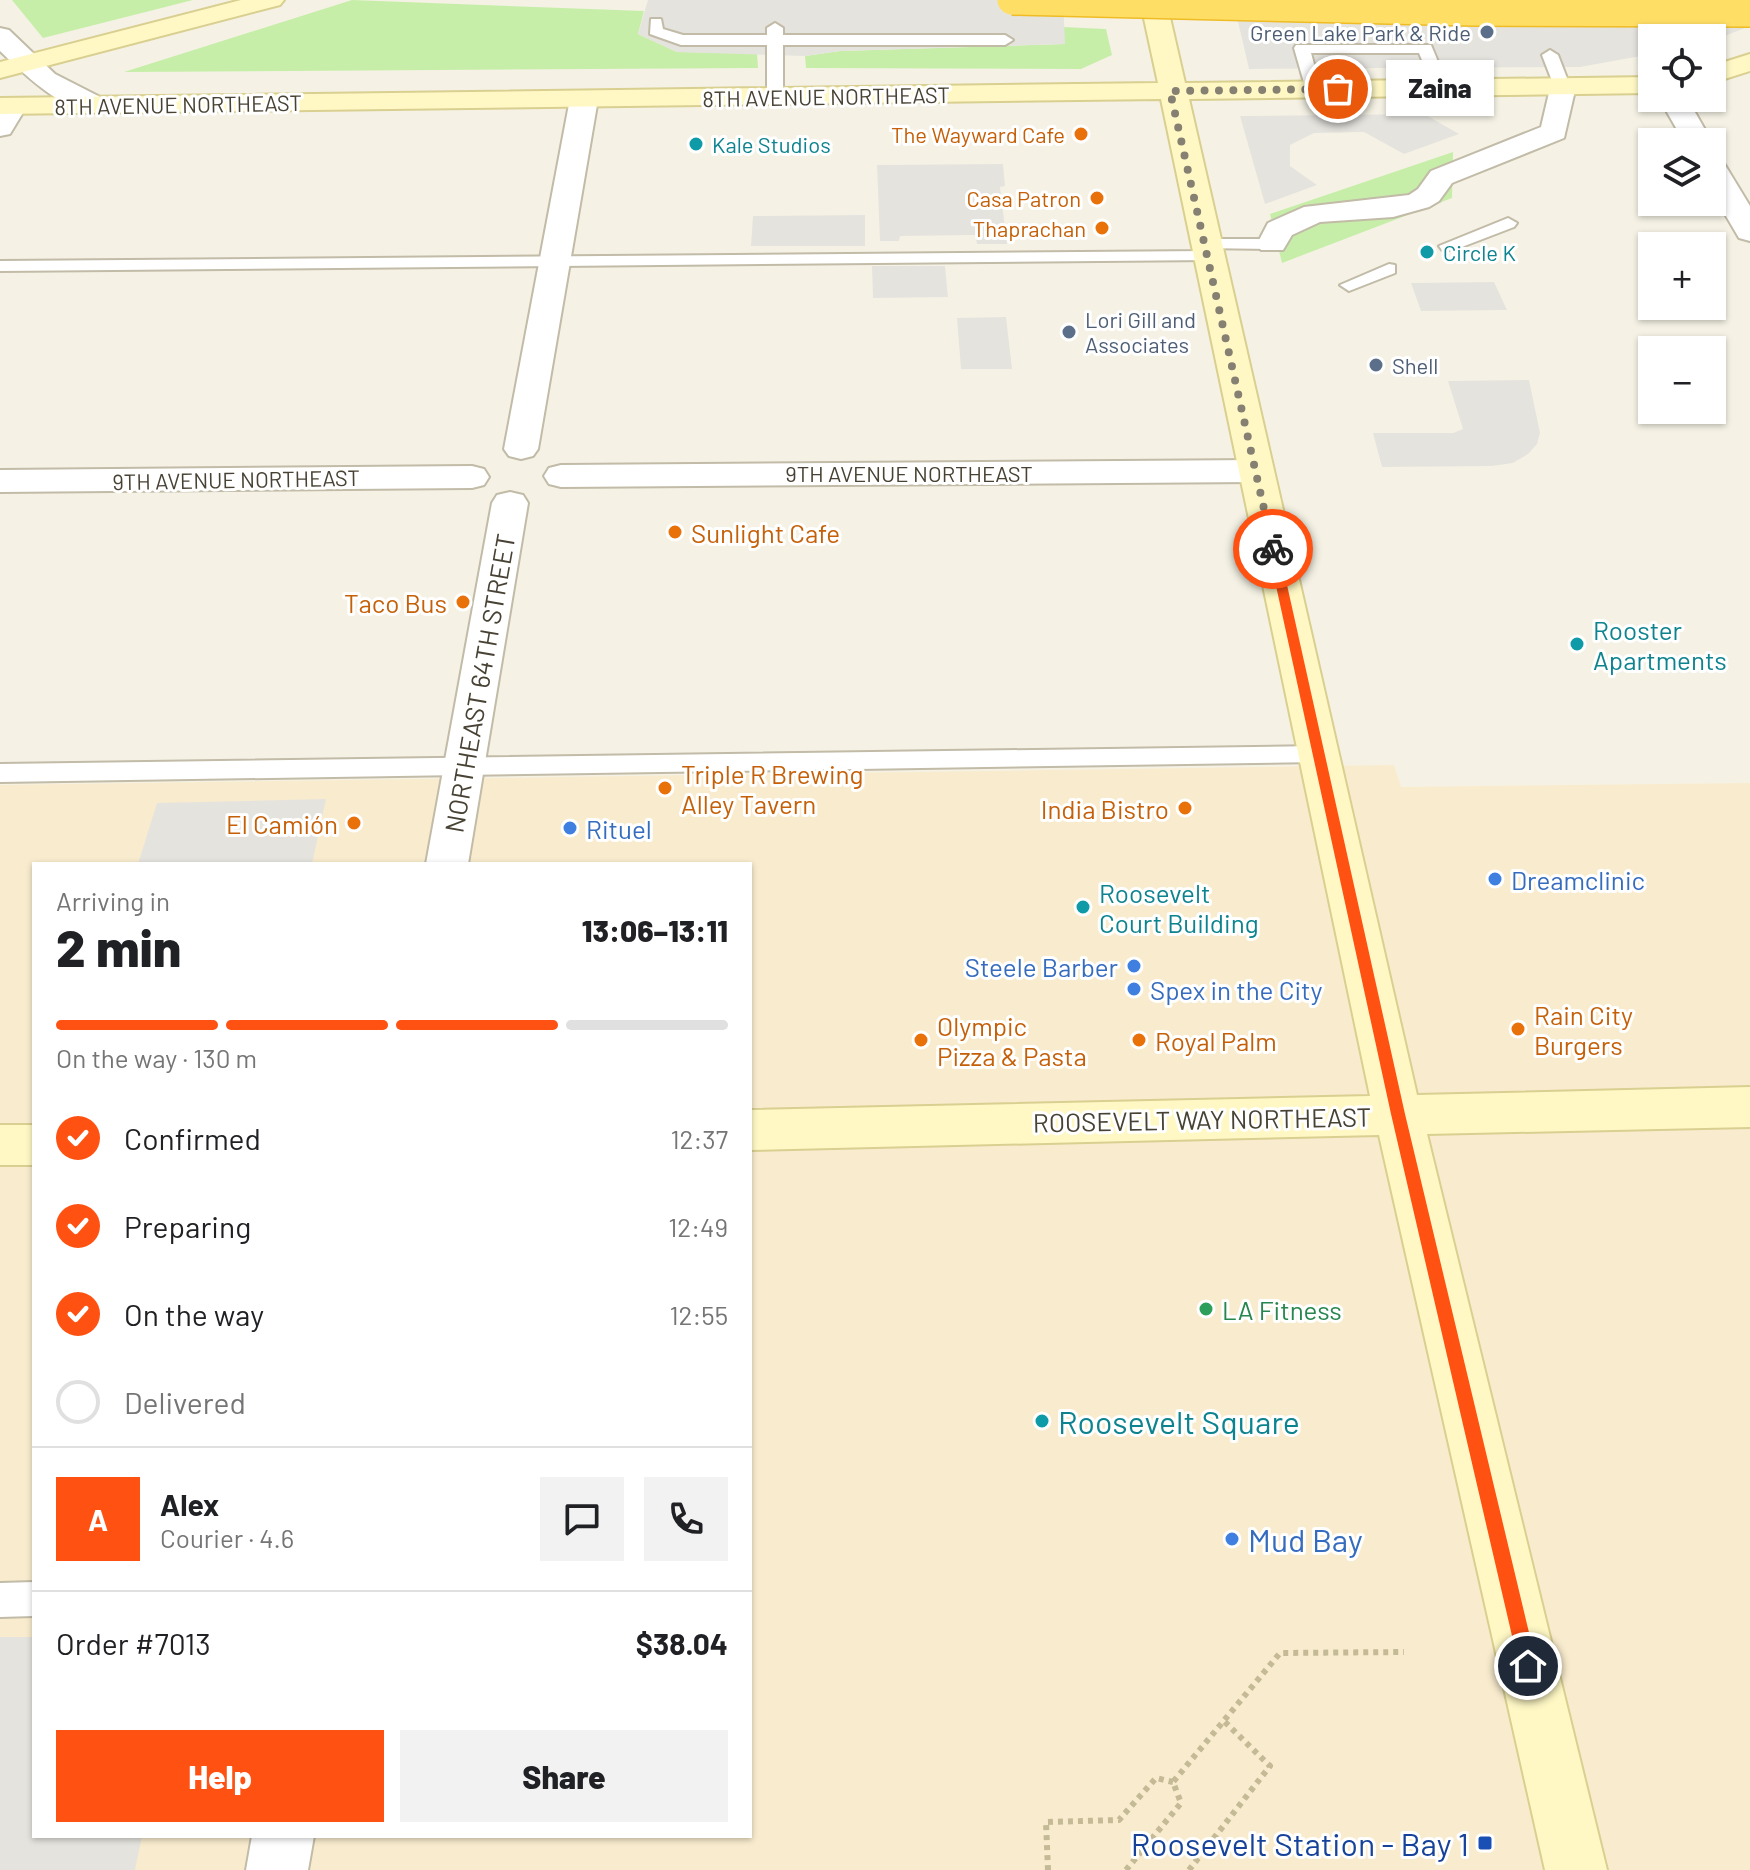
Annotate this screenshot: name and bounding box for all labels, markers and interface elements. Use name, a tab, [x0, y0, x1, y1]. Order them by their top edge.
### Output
place label: Green Lake Park & Ride	[1250, 19, 1471, 45]
marker: Green Lake Park & Ride	[1478, 23, 1496, 41]
map controls	[1638, 24, 1726, 424]
button: locate	[1638, 24, 1726, 112]
pin	[1304, 55, 1372, 123]
callout: Zaina	[1386, 61, 1494, 117]
icon: bag	[1316, 67, 1360, 111]
text: Zaina	[1408, 72, 1472, 103]
street label: 8TH AVENUE NORTHEAST	[702, 81, 950, 111]
street label: 8TH AVENUE NORTHEAST	[54, 89, 302, 119]
place label: The Wayward Cafe	[891, 121, 1065, 147]
marker: The Wayward Cafe	[1072, 125, 1090, 143]
button: layers	[1638, 128, 1726, 216]
place label: Kale Studios	[712, 131, 831, 157]
marker: Kale Studios	[687, 135, 705, 153]
place label: Casa Patron	[966, 185, 1081, 211]
marker: Casa Patron	[1088, 189, 1106, 207]
place label: Thaprachan	[973, 215, 1086, 241]
marker: Thaprachan	[1093, 219, 1111, 237]
button: +	[1638, 232, 1726, 320]
place label: Circle K	[1443, 239, 1516, 265]
marker: Circle K	[1418, 243, 1436, 261]
place label: Lori Gill and Associates	[1085, 306, 1196, 357]
marker: Lori Gill and Associates	[1060, 323, 1078, 341]
button: −	[1638, 336, 1726, 424]
place label: Shell	[1392, 352, 1438, 378]
marker: Shell	[1367, 356, 1385, 374]
street label: 9TH AVENUE NORTHEAST	[785, 460, 1033, 486]
street label: 9TH AVENUE NORTHEAST	[112, 464, 360, 494]
courier	[1233, 509, 1313, 589]
place label: Sunlight Cafe	[691, 517, 840, 548]
marker: Sunlight Cafe	[666, 523, 684, 541]
icon: bike	[1251, 527, 1295, 571]
street label: NORTHEAST 64TH STREET	[437, 531, 521, 835]
place label: Taco Bus	[344, 587, 447, 618]
marker: Taco Bus	[454, 593, 472, 611]
place label: Rooster Apartments	[1593, 614, 1727, 675]
marker: Rooster Apartments	[1568, 635, 1586, 653]
place label: Triple R Brewing Alley Tavern	[681, 758, 863, 819]
marker: Triple R Brewing Alley Tavern	[656, 779, 674, 797]
place label: India Bistro	[1041, 793, 1169, 824]
marker: India Bistro	[1176, 799, 1194, 817]
place label: El Camión	[226, 808, 338, 839]
place label: Rituel	[586, 813, 652, 844]
marker: El Camión	[345, 814, 363, 832]
marker: Rituel	[561, 819, 579, 837]
place label: Dreamclinic	[1511, 864, 1645, 895]
marker: Dreamclinic	[1486, 870, 1504, 888]
place label: Roosevelt Court Building	[1099, 877, 1259, 938]
text: Arriving in	[56, 885, 170, 916]
marker: Roosevelt Court Building	[1074, 898, 1092, 916]
text: 13:06–13:11	[582, 912, 728, 948]
text: 2 min	[56, 915, 181, 977]
place label: Steele Barber	[965, 951, 1119, 982]
marker: Steele Barber	[1125, 957, 1143, 975]
place label: Spex in the City	[1150, 974, 1323, 1005]
marker: Spex in the City	[1125, 980, 1143, 998]
place label: Rain City Burgers	[1534, 999, 1633, 1060]
place label: Olympic Pizza & Pasta	[937, 1010, 1087, 1071]
marker: Rain City Burgers	[1509, 1020, 1527, 1038]
place label: Royal Palm	[1155, 1025, 1277, 1056]
marker: Olympic Pizza & Pasta	[912, 1031, 930, 1049]
marker: Royal Palm	[1130, 1031, 1148, 1049]
text: On the way · 130 m	[56, 1042, 257, 1073]
street label: ROOSEVELT WAY NORTHEAST	[1033, 1101, 1371, 1137]
icon: check	[56, 1116, 100, 1160]
text: Confirmed	[124, 1120, 261, 1156]
text: 12:37	[670, 1123, 728, 1154]
icon: check	[56, 1204, 100, 1248]
text: Preparing	[124, 1208, 251, 1244]
text: 12:49	[668, 1211, 728, 1242]
icon: check	[56, 1292, 100, 1336]
place label: LA Fitness	[1222, 1294, 1342, 1325]
text: On the way	[124, 1296, 264, 1332]
text: 12:55	[669, 1299, 728, 1330]
marker: LA Fitness	[1197, 1300, 1215, 1318]
text: Delivered	[124, 1384, 246, 1420]
place label: Roosevelt Square	[1058, 1402, 1300, 1440]
marker: Roosevelt Square	[1033, 1412, 1051, 1430]
button: chat	[540, 1477, 624, 1561]
button: phone	[644, 1477, 728, 1561]
text: Alex	[160, 1486, 219, 1522]
text: A	[88, 1501, 108, 1537]
place label: Mud Bay	[1248, 1520, 1363, 1558]
text: Courier · 4.6	[160, 1522, 294, 1553]
marker: Mud Bay	[1223, 1530, 1241, 1548]
text: Order #7013	[56, 1625, 211, 1661]
text: $38.04	[636, 1625, 728, 1661]
pin	[1494, 1632, 1562, 1700]
icon: home	[1506, 1644, 1550, 1688]
button: Help	[56, 1730, 384, 1822]
button: Share	[400, 1730, 728, 1822]
place label: Roosevelt Station - Bay 1	[1131, 1824, 1469, 1862]
marker: Roosevelt Station - Bay 1	[1476, 1834, 1494, 1852]

